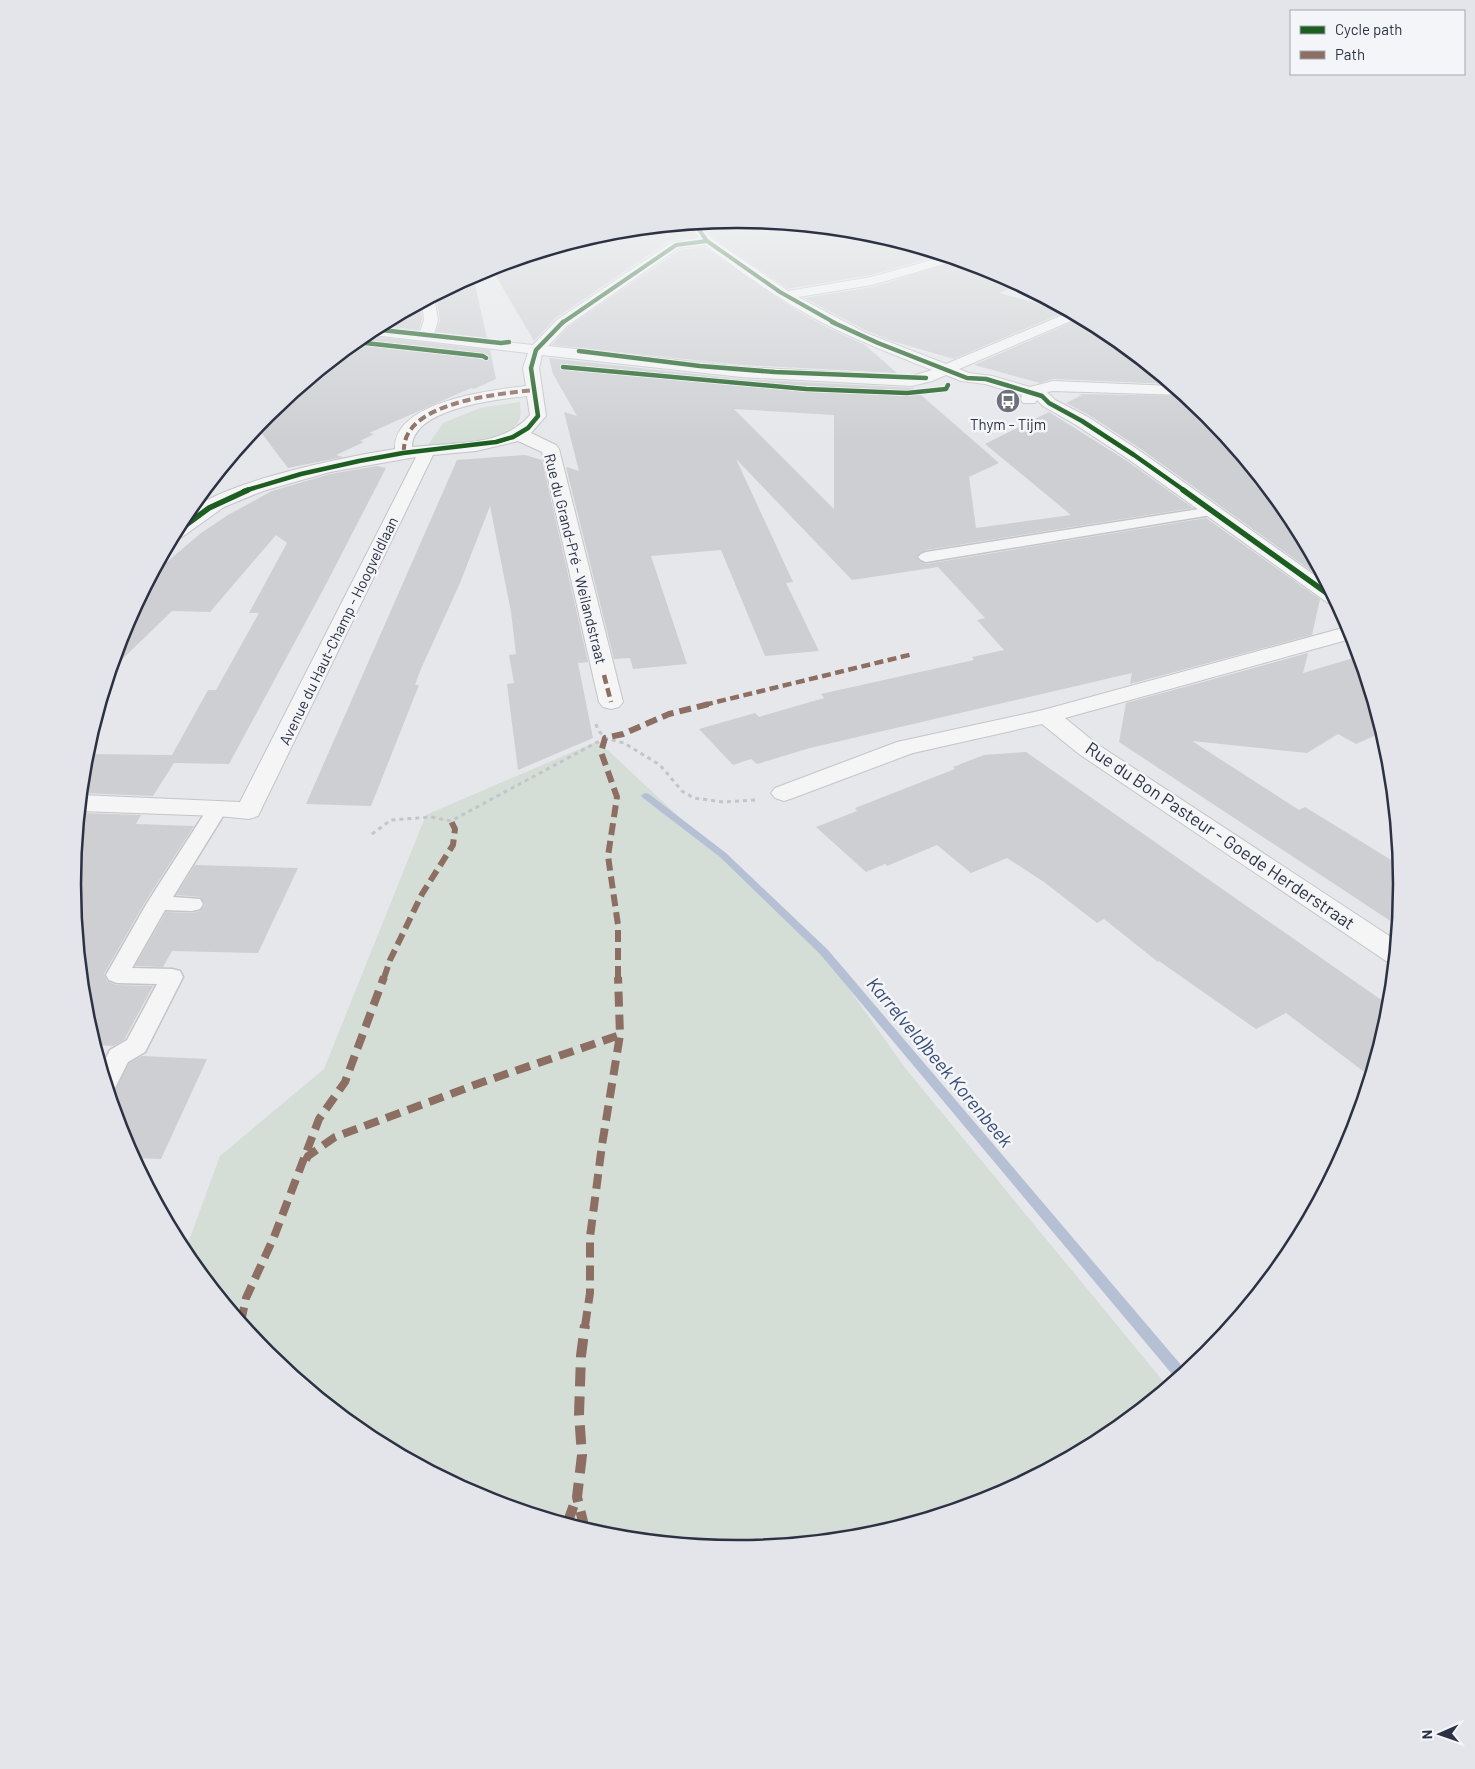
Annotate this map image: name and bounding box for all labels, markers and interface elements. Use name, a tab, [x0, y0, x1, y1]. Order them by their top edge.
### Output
legend	[1290, 10, 1465, 75]
text: Cycle path	[1335, 20, 1402, 38]
text: Path	[1335, 45, 1365, 63]
bus stop icon: Thym - Tijm	[995, 388, 1021, 414]
place label: Thym - Tijm	[970, 415, 1046, 433]
street label: Rue du Grand-Pré - Weilandstraat	[541, 452, 611, 666]
street label: Avenue du Haut-Champ - Hoogveldlaan	[275, 514, 401, 748]
street label: Rue du Bon Pasteur - Goede Herderstraat	[1082, 737, 1359, 934]
water label: Karre(veld)beek Korenbeek	[862, 972, 1019, 1152]
north arrow	[1415, 1709, 1465, 1759]
text: N	[1418, 1730, 1435, 1739]

